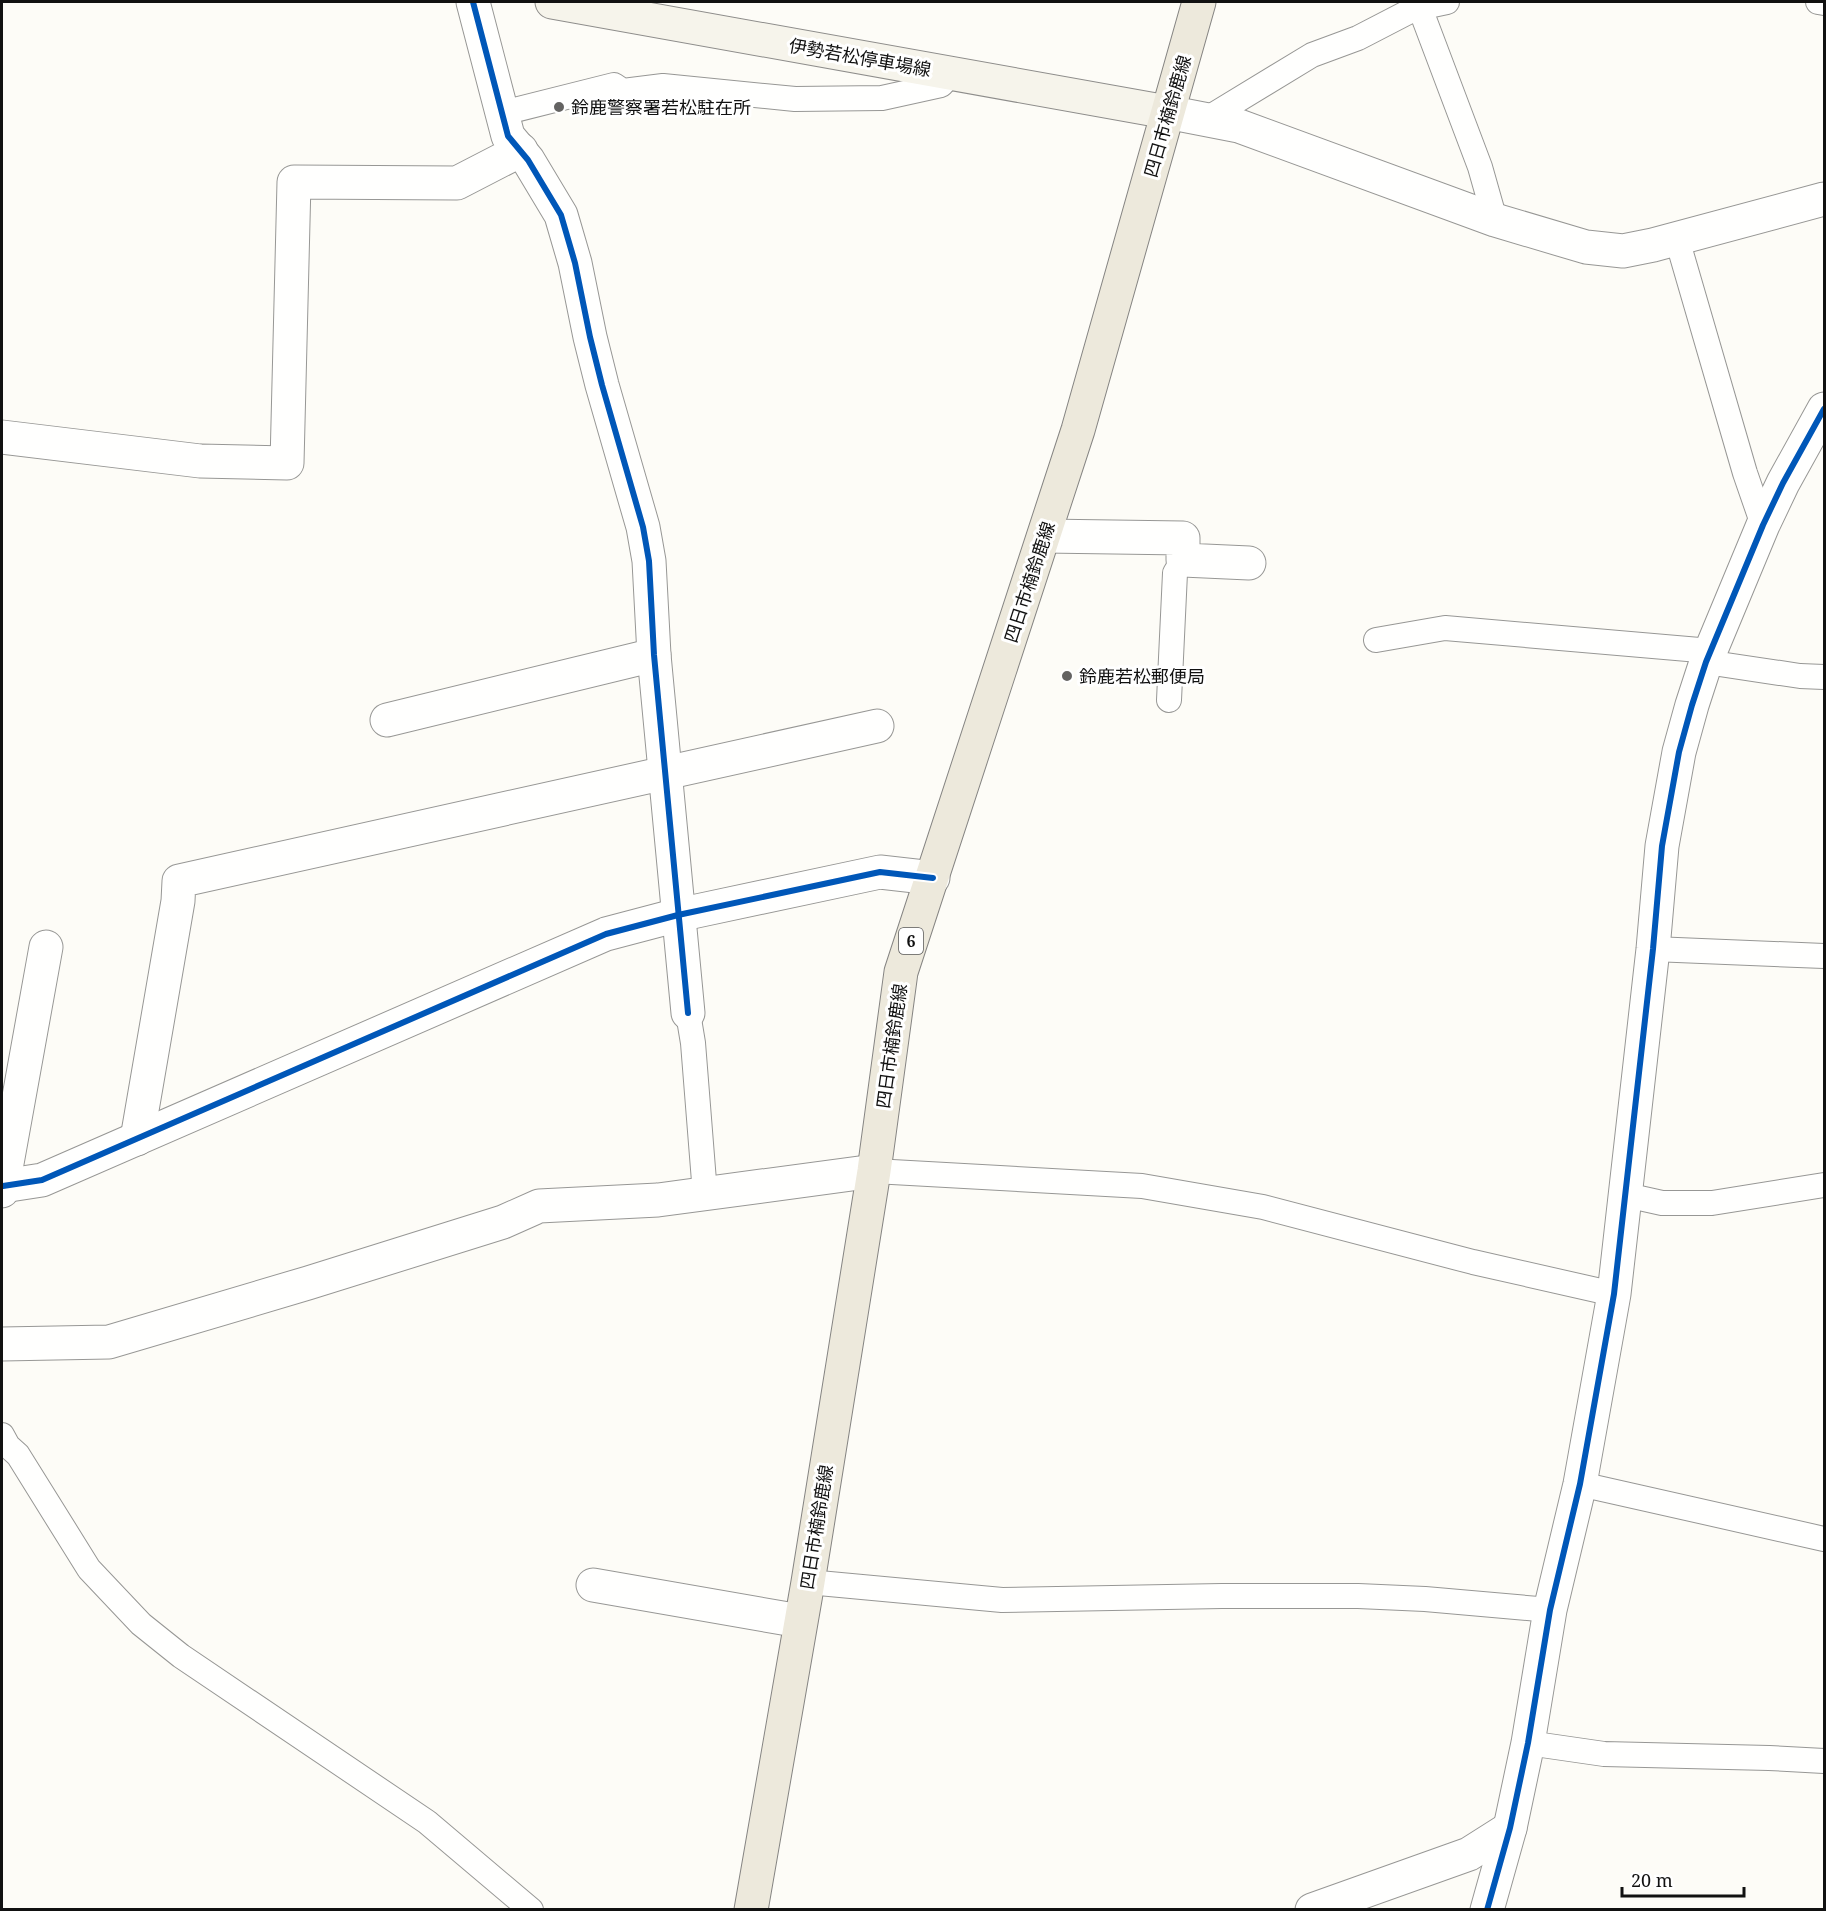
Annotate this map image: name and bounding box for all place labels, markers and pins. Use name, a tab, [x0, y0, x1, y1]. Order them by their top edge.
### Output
place label: 鈴鹿警察署若松駐在所	[571, 95, 751, 119]
marker: 鈴鹿警察署若松駐在所	[552, 100, 566, 114]
place label: 鈴鹿若松郵便局	[1079, 664, 1205, 688]
marker: 鈴鹿若松郵便局	[1060, 669, 1074, 683]

